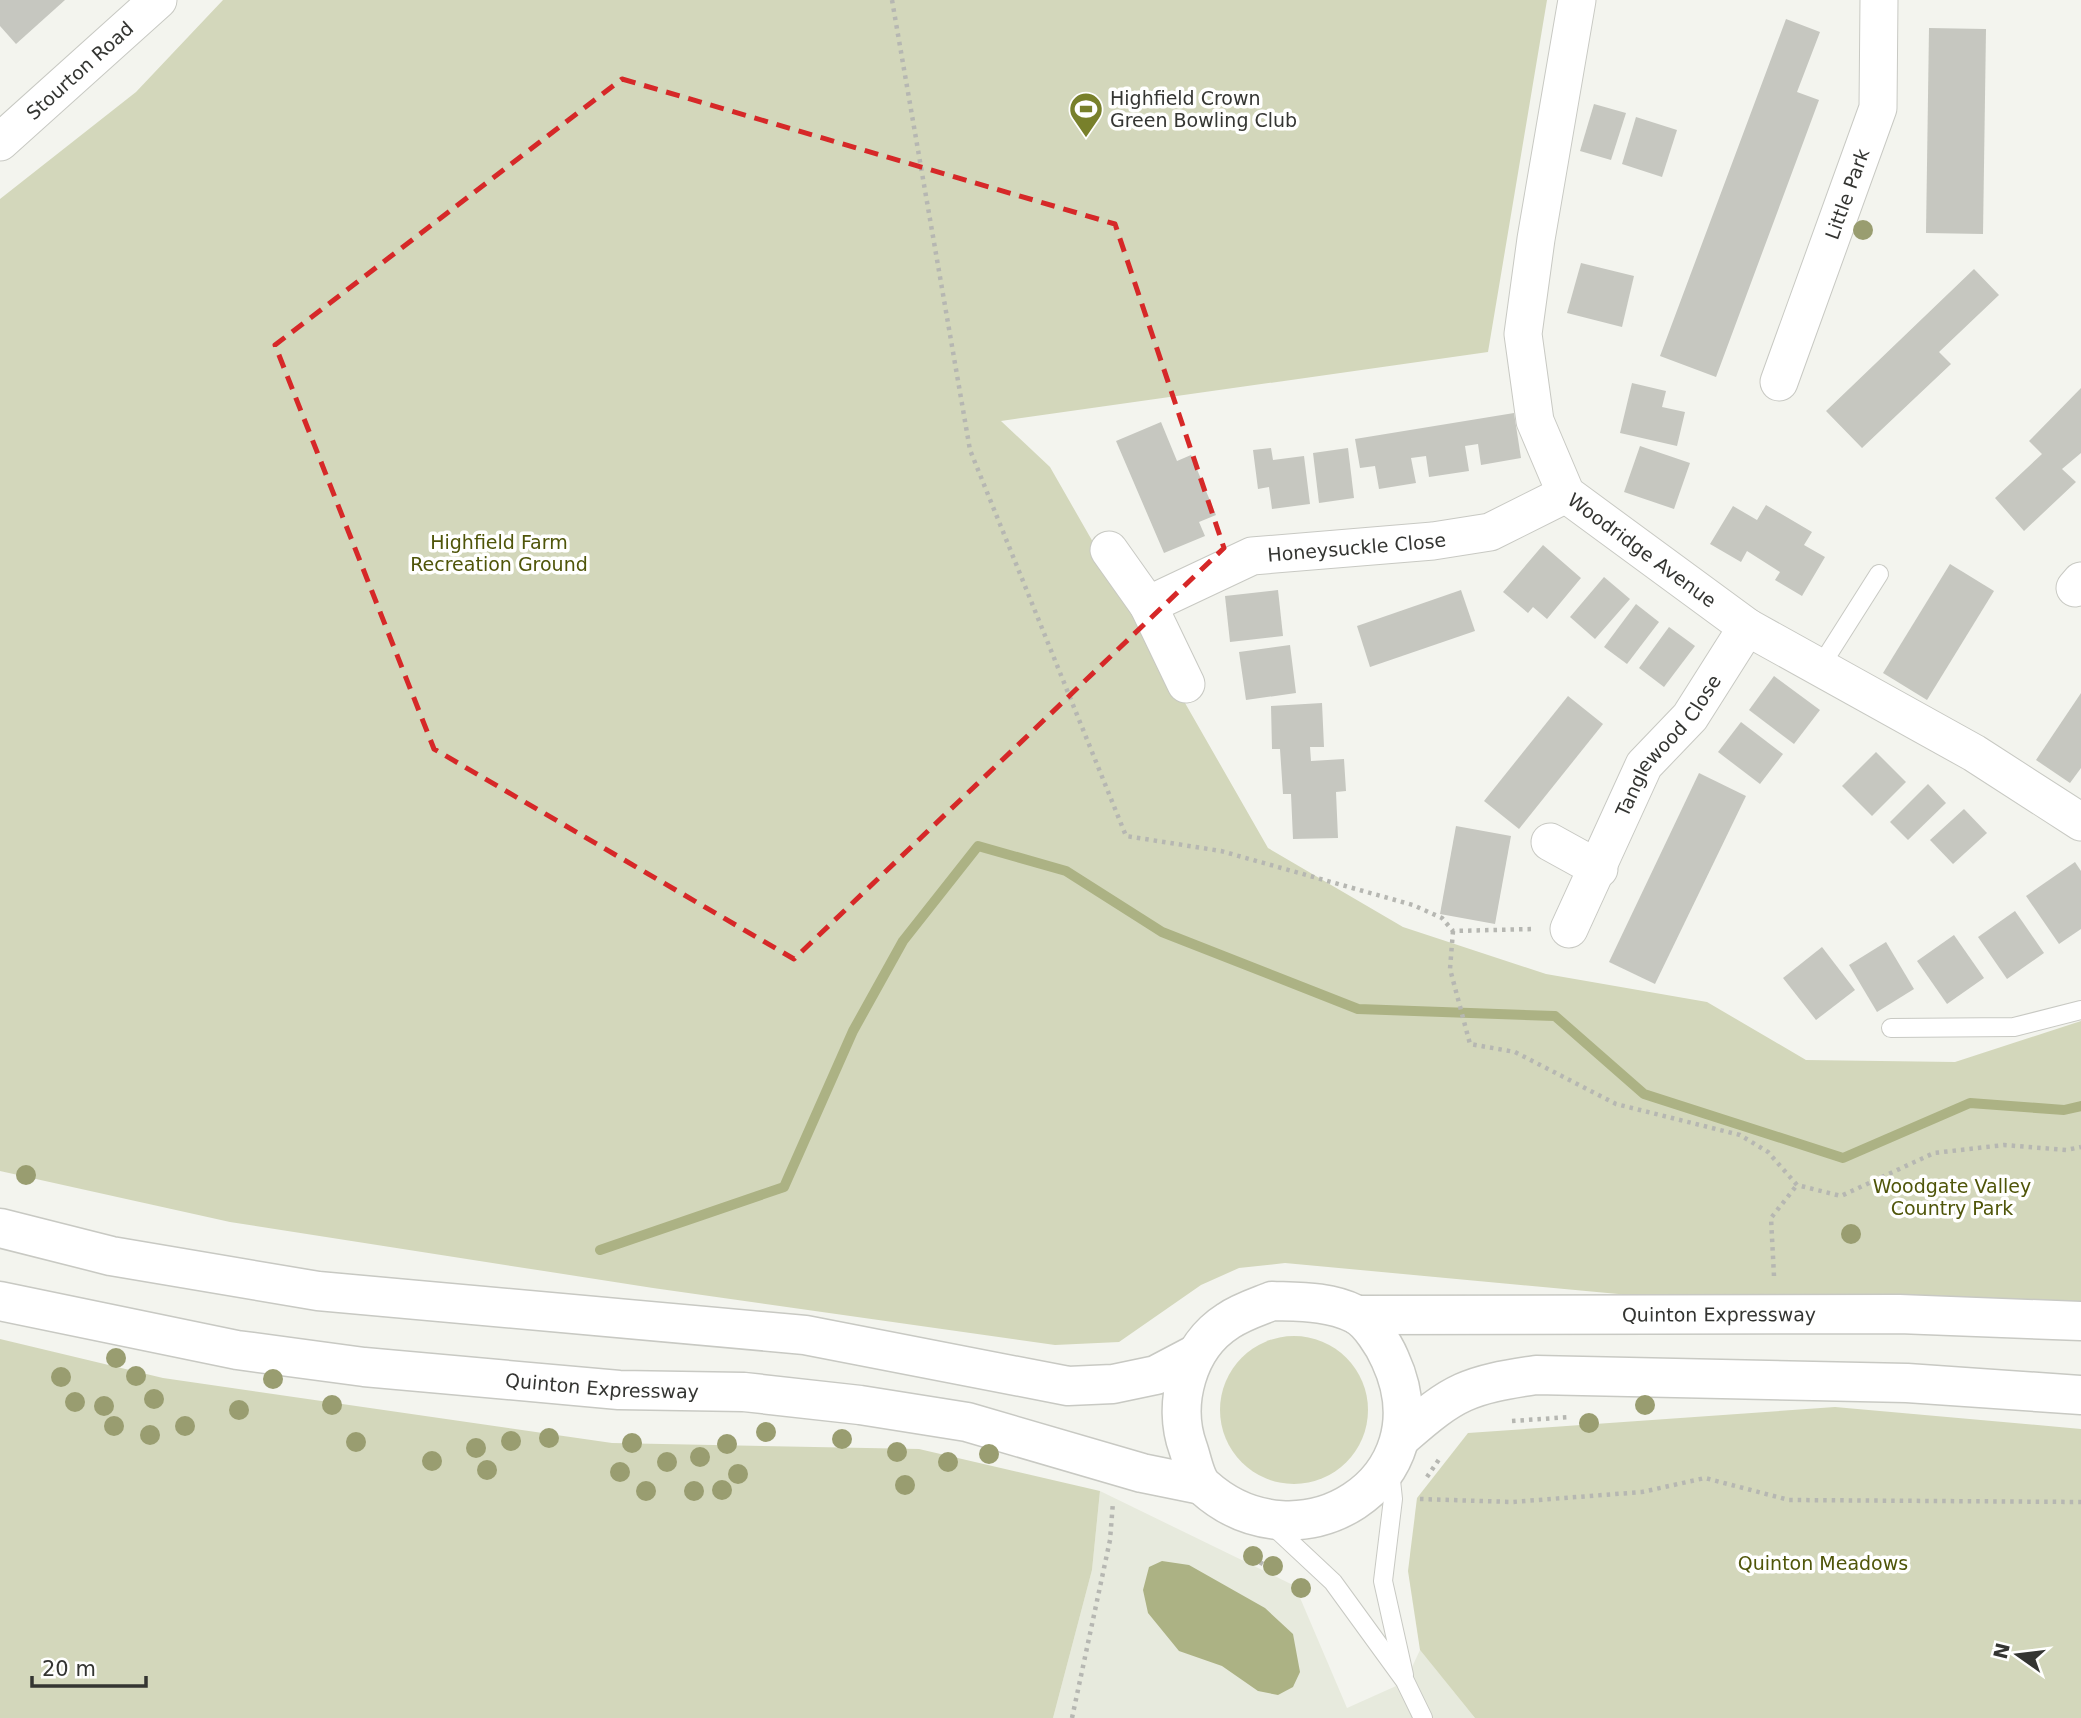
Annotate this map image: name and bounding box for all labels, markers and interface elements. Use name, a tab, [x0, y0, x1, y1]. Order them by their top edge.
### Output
street label: Stourton Road	[22, 17, 137, 124]
place label: Highfield Crown Green Bowling Club	[1110, 87, 1297, 131]
sports icon: Highfield Crown Green Bowling Club	[1067, 90, 1105, 139]
street label: Little Park	[1820, 146, 1873, 242]
street label: Woodridge Avenue	[1564, 488, 1721, 612]
street label: Honeysuckle Close	[1266, 528, 1448, 566]
park label: Highfield Farm Recreation Ground	[410, 531, 588, 575]
street label: Tanglewood Close	[1611, 670, 1725, 821]
park label: Woodgate Valley Country Park	[1873, 1175, 2031, 1219]
street label: Quinton Expressway	[1622, 1303, 1816, 1326]
street label: Quinton Expressway	[504, 1369, 699, 1402]
park label: Quinton Meadows	[1738, 1552, 1908, 1574]
north arrow	[1983, 1620, 2053, 1690]
text: N	[1989, 1641, 2014, 1661]
scale bar	[32, 1644, 145, 1688]
text: 20 m	[42, 1657, 96, 1681]

